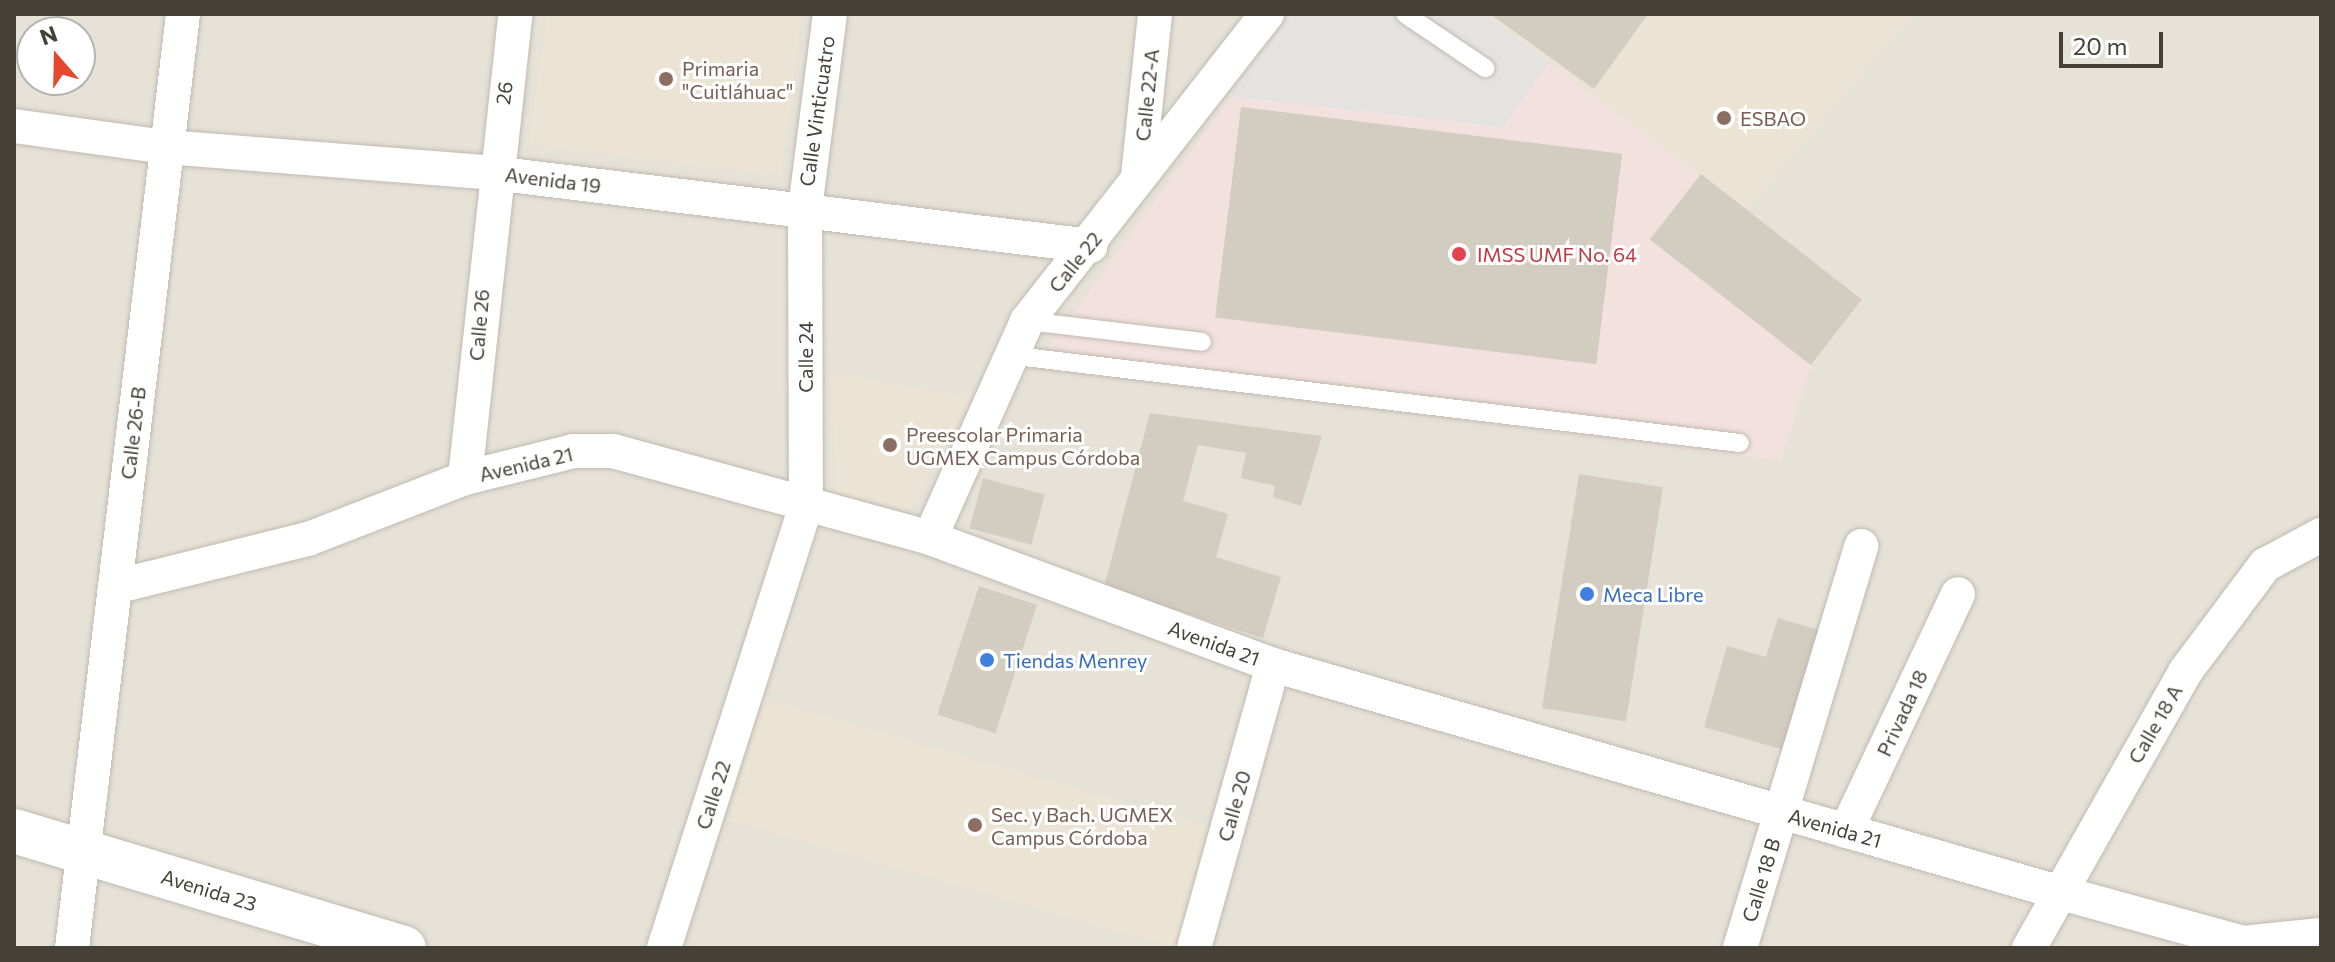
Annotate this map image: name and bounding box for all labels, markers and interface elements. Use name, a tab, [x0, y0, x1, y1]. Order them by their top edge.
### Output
north arrow	[16, 16, 96, 96]
scale bar	[2063, 16, 2167, 66]
text: N	[36, 19, 61, 50]
text: 20 m	[2073, 31, 2127, 60]
street label: Calle Vinticuatro	[795, 34, 839, 188]
street label: Calle 22-A	[1130, 48, 1164, 142]
place label: Primaria "Cuitláhuac"	[682, 56, 793, 103]
marker: Primaria "Cuitláhuac"	[657, 70, 675, 88]
street label: 26	[491, 80, 517, 106]
place label: ESBAO	[1740, 106, 1806, 130]
marker: ESBAO	[1715, 109, 1733, 127]
street label: Avenida 19	[504, 162, 602, 198]
street label: Calle 22	[1043, 227, 1107, 297]
place label: IMSS UMF No. 64	[1477, 242, 1637, 266]
marker: IMSS UMF No. 64	[1448, 243, 1470, 265]
street label: Calle 26	[464, 288, 494, 362]
street label: Calle 24	[793, 321, 817, 393]
street label: Calle 26-B	[115, 385, 151, 481]
place label: Preescolar Primaria UGMEX Campus Córdoba	[906, 422, 1140, 469]
marker: Preescolar Primaria UGMEX Campus Córdoba	[881, 436, 899, 454]
street label: Avenida 21	[477, 442, 575, 486]
place label: Meca Libre	[1603, 582, 1703, 606]
marker: Meca Libre	[1578, 585, 1596, 603]
street label: Avenida 21	[1165, 615, 1263, 671]
place label: Tiendas Menrey	[1003, 648, 1147, 672]
marker: Tiendas Menrey	[978, 651, 996, 669]
street label: Privada 18	[1872, 666, 1932, 760]
street label: Calle 18 A	[2123, 680, 2187, 768]
street label: Calle 22	[691, 758, 735, 832]
street label: Calle 20	[1212, 768, 1256, 844]
place label: Sec. y Bach. UGMEX Campus Córdoba	[991, 802, 1173, 849]
street label: Avenida 21	[1786, 803, 1884, 853]
marker: Sec. y Bach. UGMEX Campus Córdoba	[966, 816, 984, 834]
street label: Calle 18 B	[1737, 835, 1785, 925]
street label: Avenida 23	[158, 864, 260, 916]

